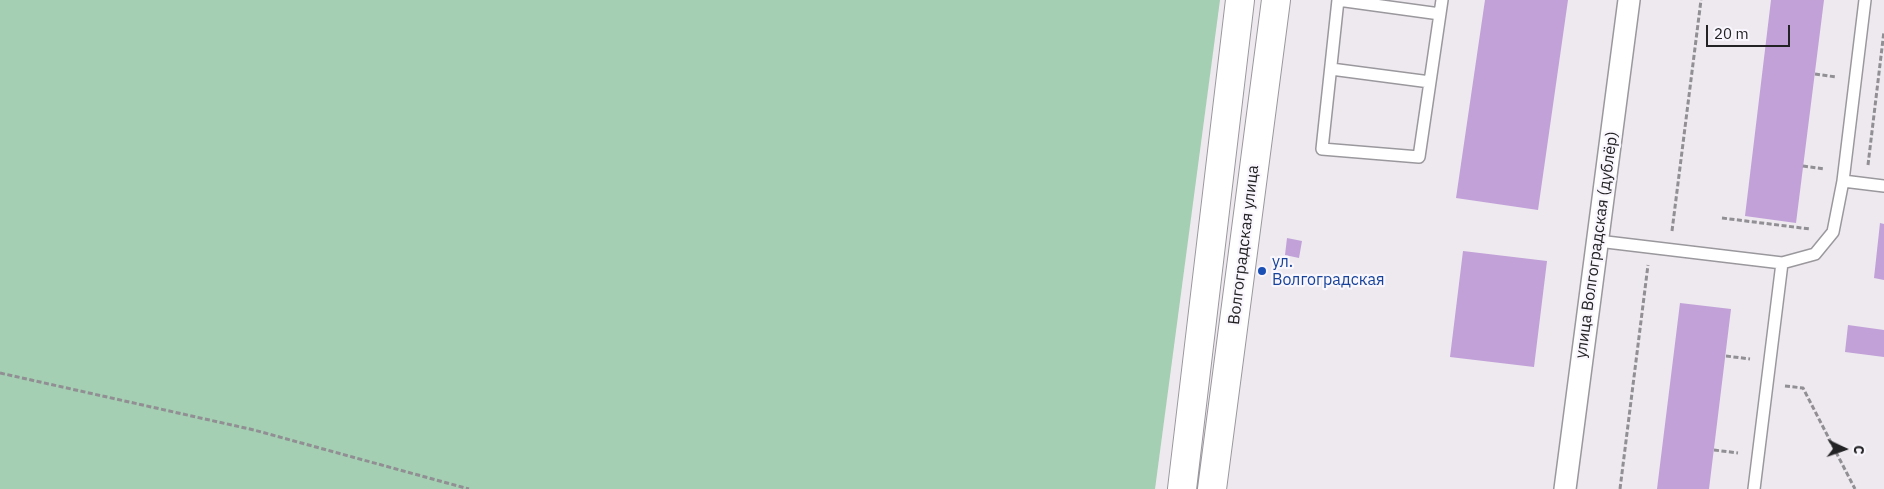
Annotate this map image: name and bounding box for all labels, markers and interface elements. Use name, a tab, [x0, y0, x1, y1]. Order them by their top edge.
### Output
scale bar	[1709, 15, 1793, 47]
text: 20 m	[1714, 24, 1749, 43]
street label: улица Волгоградская (дублёр)	[1572, 130, 1622, 360]
street label: Волгоградская улица	[1225, 164, 1263, 326]
place label: ул. Волгоградская	[1272, 252, 1384, 290]
marker: ул. Волгоградская	[1256, 265, 1268, 277]
north arrow	[1819, 424, 1869, 474]
text: С	[1850, 445, 1868, 455]

